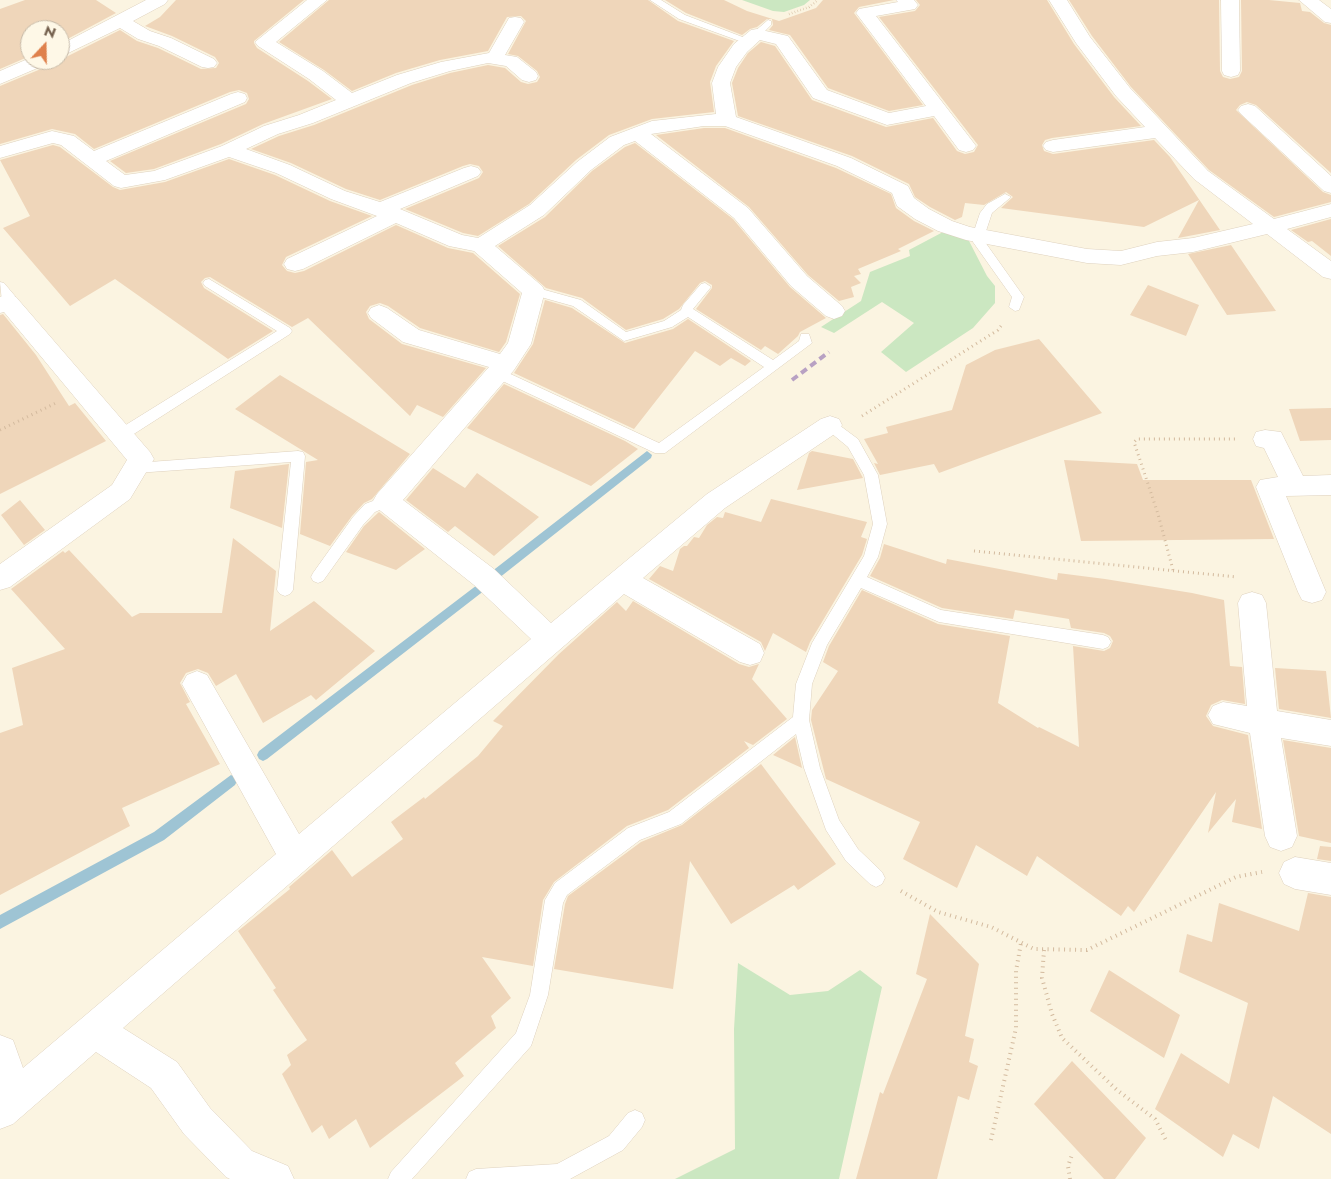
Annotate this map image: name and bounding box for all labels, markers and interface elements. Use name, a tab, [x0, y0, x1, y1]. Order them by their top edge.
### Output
north arrow	[20, 20, 70, 70]
text: N	[41, 21, 59, 43]

